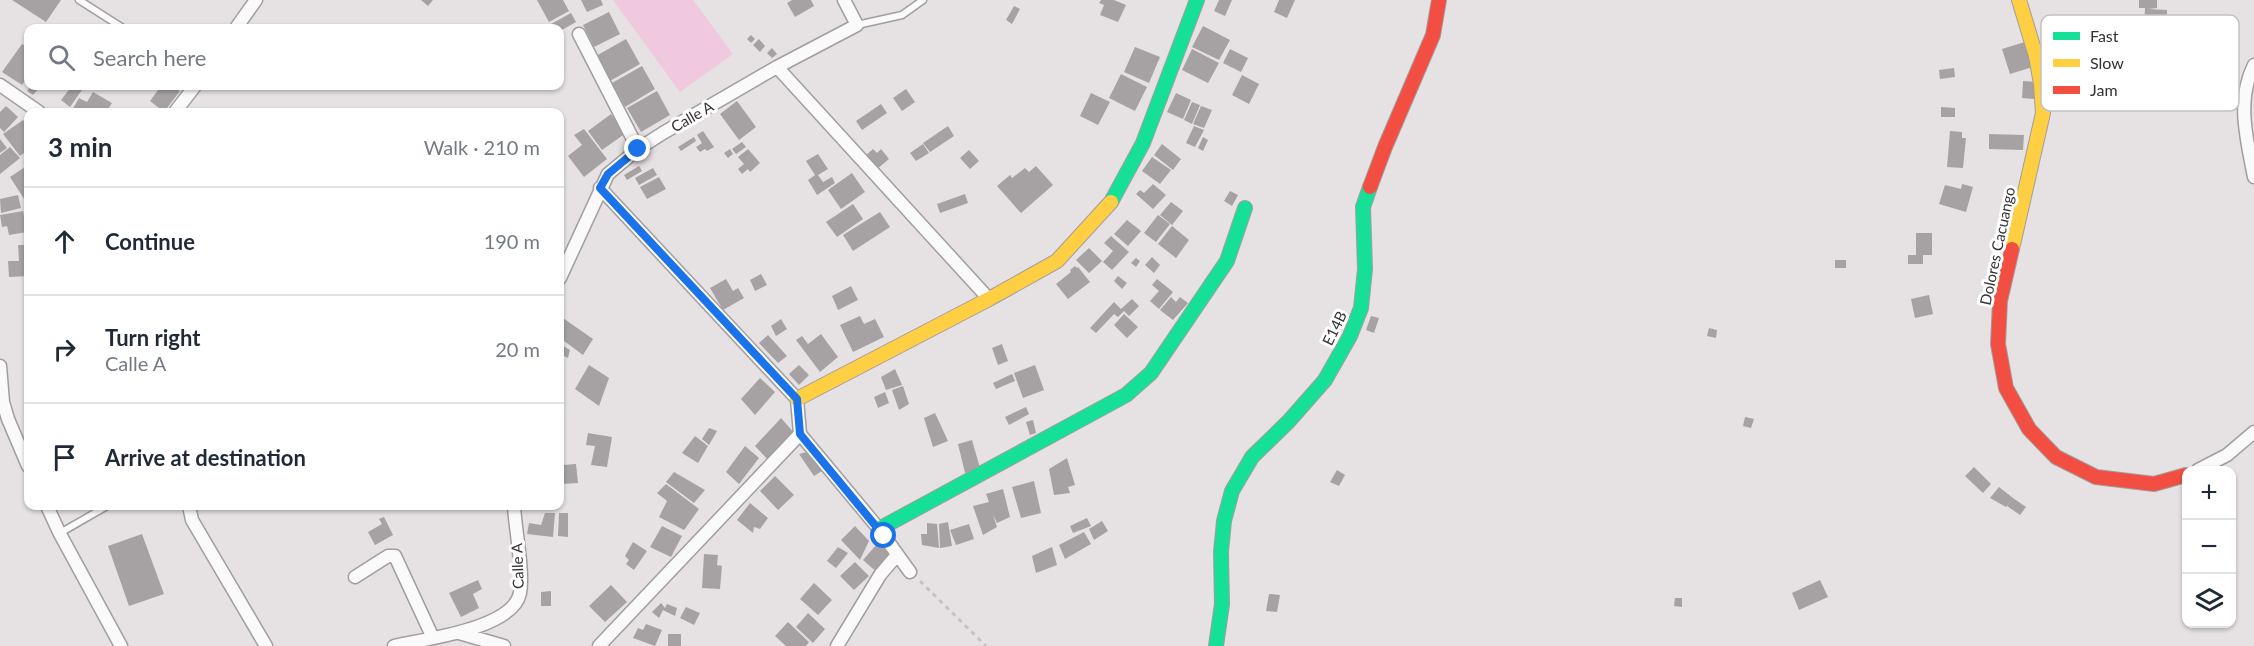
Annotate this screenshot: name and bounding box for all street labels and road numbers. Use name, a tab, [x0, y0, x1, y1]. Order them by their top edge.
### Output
street label: Calle A	[668, 96, 717, 135]
street label: Dolores Cacuango	[1976, 185, 2018, 307]
street label: E14B	[1318, 308, 1350, 348]
street label: Calle A	[507, 542, 527, 589]

